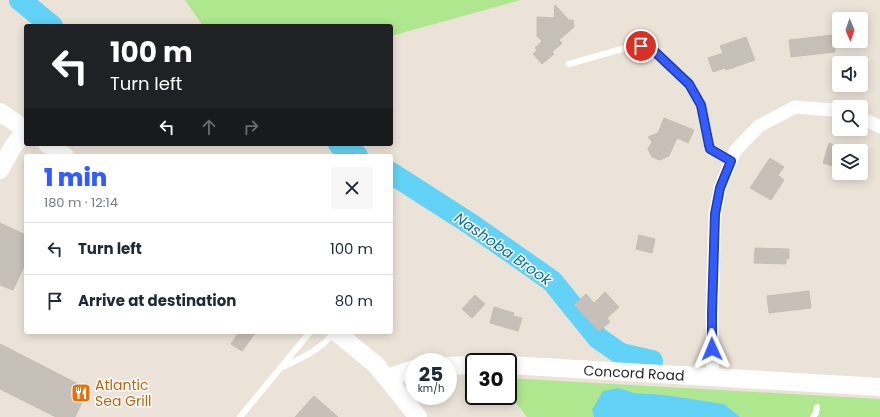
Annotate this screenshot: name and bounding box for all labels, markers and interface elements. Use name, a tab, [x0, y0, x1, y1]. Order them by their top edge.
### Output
north arrow	[832, 12, 868, 48]
map controls	[832, 12, 868, 180]
pin	[624, 29, 658, 63]
text: 100 m	[110, 33, 193, 72]
icon: arrive	[630, 35, 652, 57]
icon: left	[44, 40, 96, 92]
button: sound	[832, 56, 868, 92]
text: Turn left	[110, 71, 182, 96]
button: search	[832, 100, 868, 136]
icon: left	[156, 116, 178, 138]
icon: ahead	[198, 116, 220, 138]
icon: right	[240, 116, 262, 138]
button: layers	[832, 144, 868, 180]
text: 1 min	[44, 161, 107, 194]
button: close	[331, 167, 373, 209]
text: 180 m · 12:14	[44, 193, 118, 212]
water label: Nashoba Brook	[450, 207, 557, 291]
icon: left	[44, 238, 66, 260]
text: Turn left	[78, 238, 142, 259]
text: 100 m	[330, 238, 373, 259]
icon: arrive	[44, 290, 66, 312]
text: Arrive at destination	[78, 290, 236, 311]
text: 80 m	[335, 290, 373, 311]
position arrow	[691, 328, 733, 370]
speed limit sign: 30	[465, 353, 517, 405]
text: 25	[419, 360, 443, 388]
street label: Concord Road	[583, 360, 685, 386]
place label: Atlantic Sea Grill	[95, 375, 152, 411]
text: km/h	[418, 381, 444, 396]
restaurant icon: Atlantic Sea Grill	[70, 382, 92, 404]

